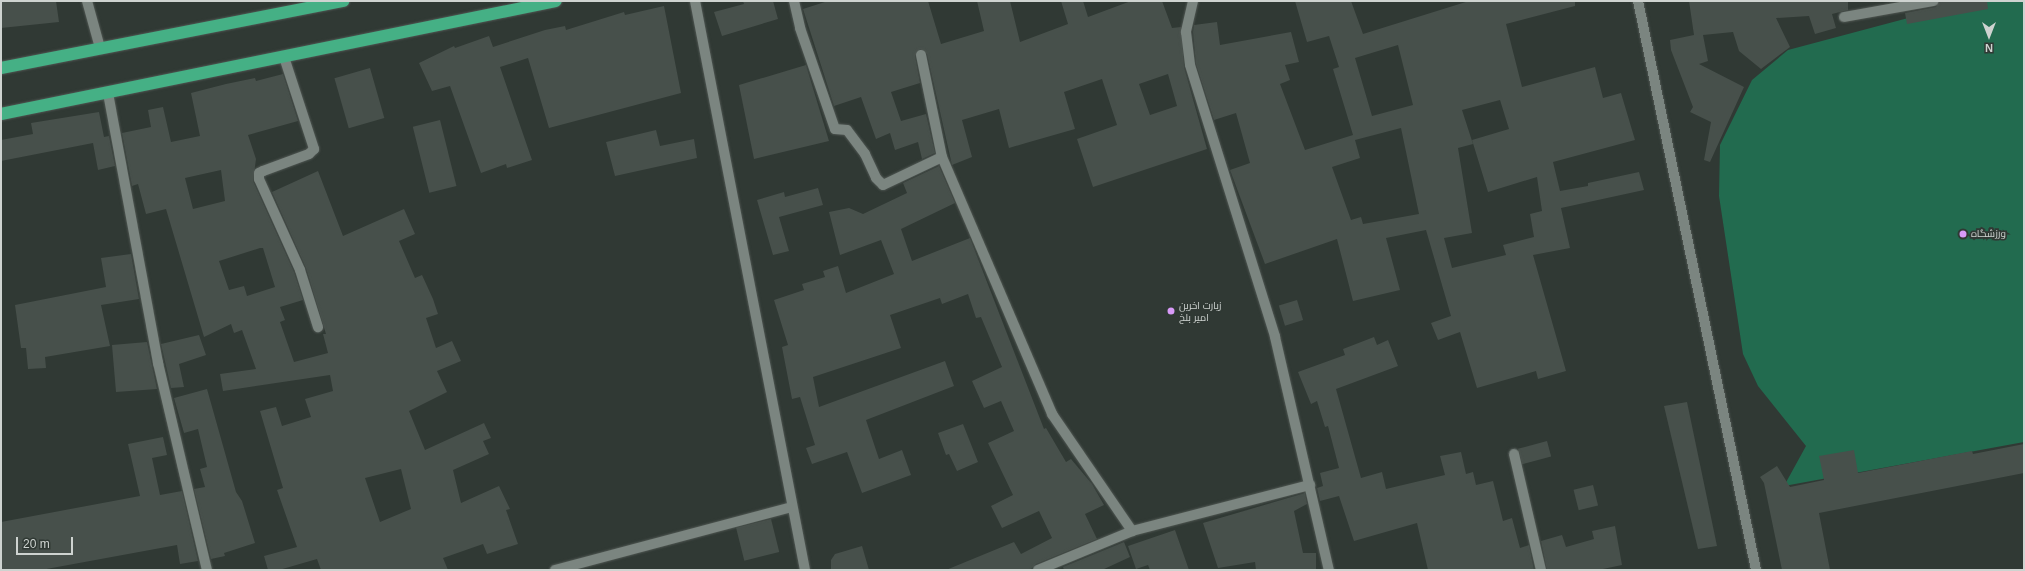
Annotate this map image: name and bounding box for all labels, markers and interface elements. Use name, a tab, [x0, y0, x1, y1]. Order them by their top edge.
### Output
north arrow	[1969, 16, 2009, 56]
text: N	[1985, 42, 1993, 54]
place label: ورزشگاه	[1971, 228, 2006, 240]
marker: ورزشگاه	[1958, 229, 1968, 239]
place label: زیارت اخرین امیر بلخ	[1179, 299, 1221, 322]
marker: زیارت اخرین امیر بلخ	[1166, 306, 1176, 316]
scale bar	[18, 529, 75, 555]
text: 20 m	[23, 537, 50, 551]

